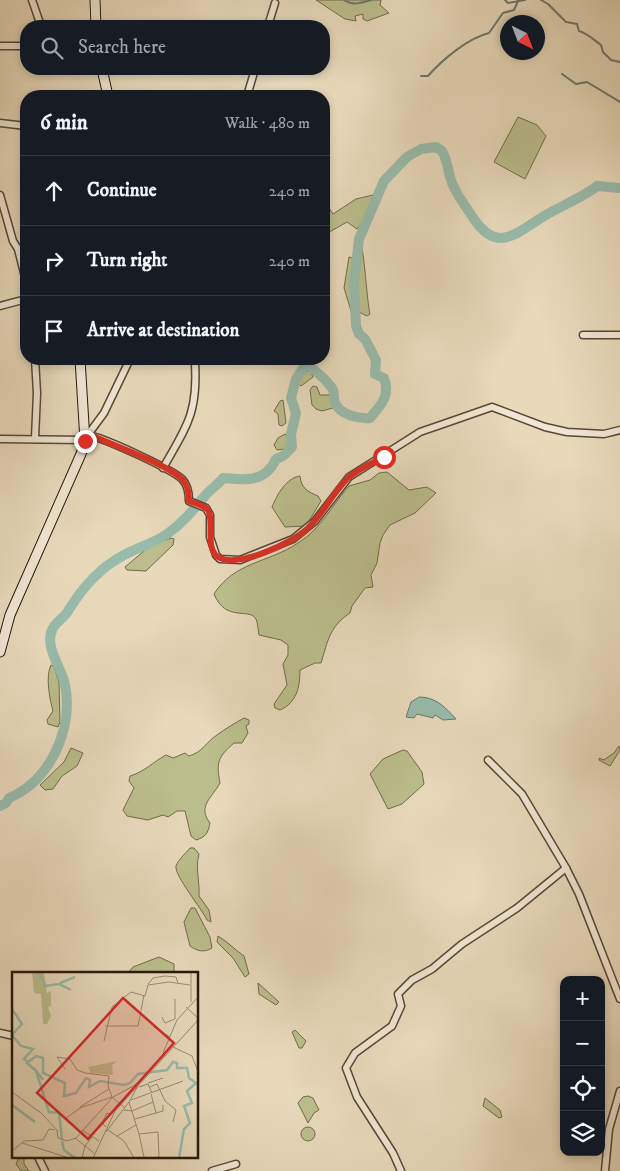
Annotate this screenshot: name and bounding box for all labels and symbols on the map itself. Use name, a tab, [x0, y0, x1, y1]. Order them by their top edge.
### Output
north arrow	[500, 15, 545, 60]
route end	[74, 430, 97, 453]
route start	[373, 446, 396, 469]
inset map	[12, 972, 199, 1158]

